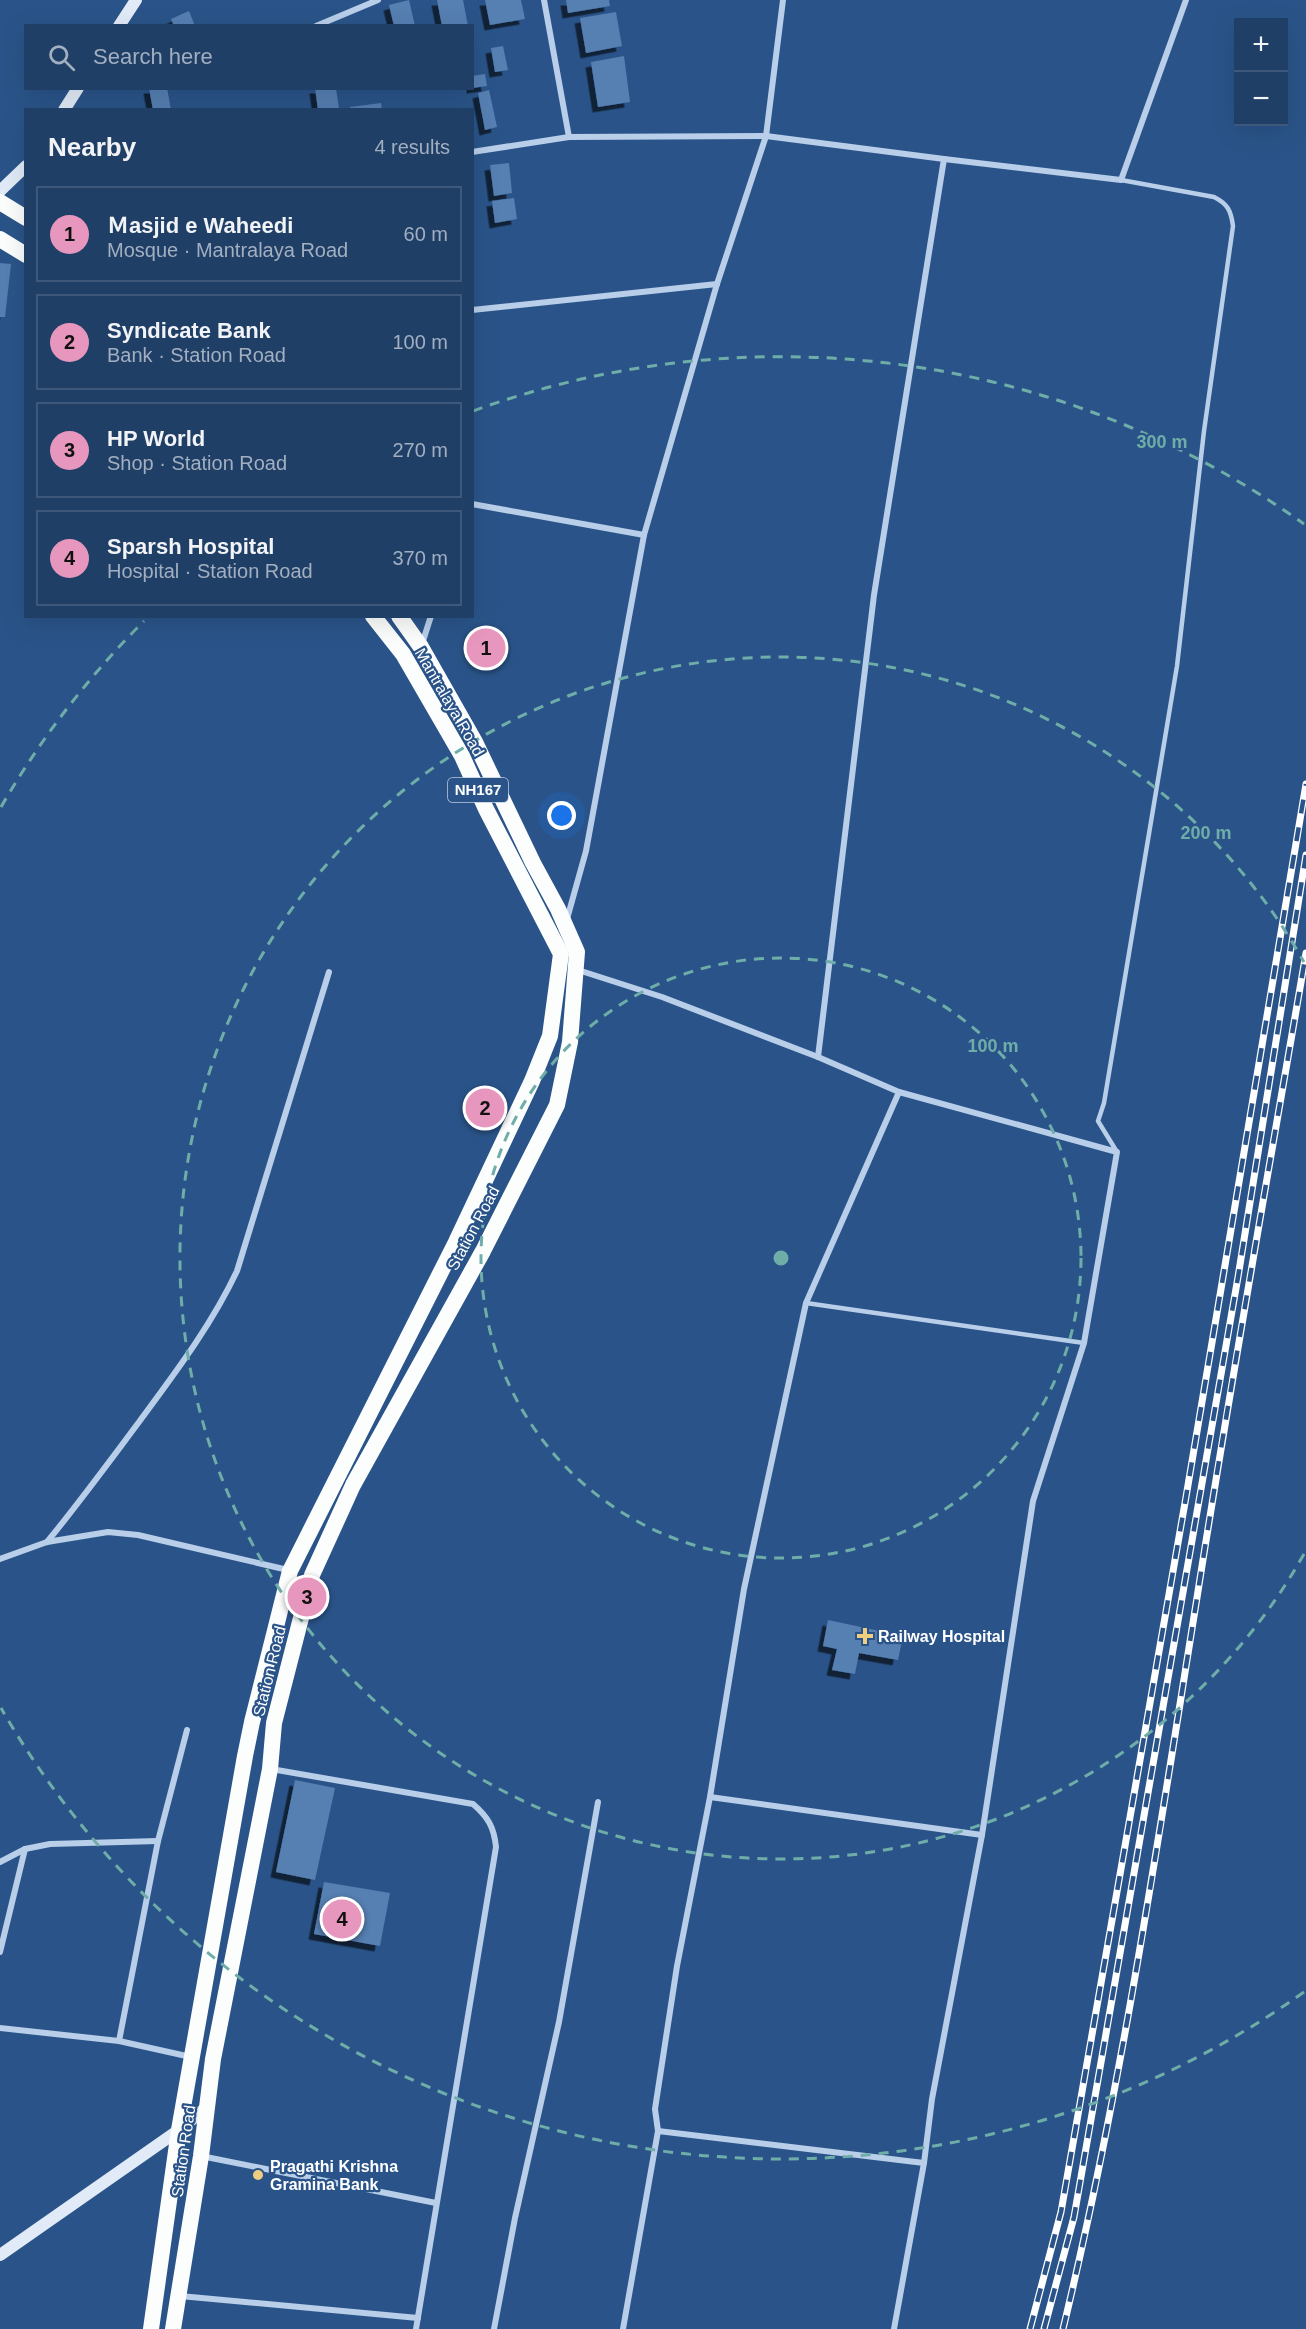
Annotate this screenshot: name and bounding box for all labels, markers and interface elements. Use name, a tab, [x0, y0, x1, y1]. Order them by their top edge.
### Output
map controls	[1234, 18, 1288, 126]
button: +	[1234, 18, 1288, 72]
search box	[24, 24, 474, 90]
icon: search	[45, 41, 78, 74]
text: Search here	[93, 44, 213, 69]
button: −	[1234, 72, 1288, 126]
text: Nearby	[48, 132, 136, 162]
text: 4 results	[374, 136, 450, 158]
text: Ｍasjid e Waheedi	[107, 213, 293, 238]
text: 1	[64, 223, 75, 245]
text: 60 m	[404, 223, 448, 245]
text: Mosque · Mantralaya Road	[107, 239, 348, 261]
text: Syndicate Bank	[107, 318, 271, 343]
text: 2	[64, 331, 75, 353]
text: 100 m	[392, 331, 448, 353]
text: Bank · Station Road	[107, 344, 286, 366]
text: HP World	[107, 426, 205, 451]
text: 300 m	[1136, 432, 1188, 452]
text: 3	[64, 439, 75, 461]
text: 270 m	[392, 439, 448, 461]
text: Shop · Station Road	[107, 452, 287, 474]
text: Sparsh Hospital	[107, 534, 274, 559]
text: 4	[64, 547, 75, 569]
text: 370 m	[392, 547, 448, 569]
text: Hospital · Station Road	[107, 560, 313, 582]
pin: 1	[466, 626, 506, 670]
street label: Mantralaya Road	[412, 645, 487, 759]
road number: NH167	[448, 778, 508, 802]
your location	[547, 801, 576, 830]
text: 200 m	[1180, 823, 1232, 843]
text: 100 m	[967, 1036, 1019, 1056]
pin: 2	[466, 1086, 504, 1130]
street label: Station Road	[444, 1183, 503, 1273]
centre of rings	[771, 1248, 791, 1268]
pin: 3	[288, 1574, 326, 1620]
street label: Station Road	[250, 1624, 289, 1718]
marker: Railway Hospital	[856, 1627, 874, 1645]
place label: Railway Hospital	[878, 1628, 1005, 1645]
pin: 4	[322, 1896, 362, 1942]
street label: Station Road	[169, 2104, 198, 2198]
place label: Pragathi Krishna Gramina Bank	[270, 2158, 398, 2193]
marker: Pragathi Krishna Gramina Bank	[251, 2168, 265, 2182]

